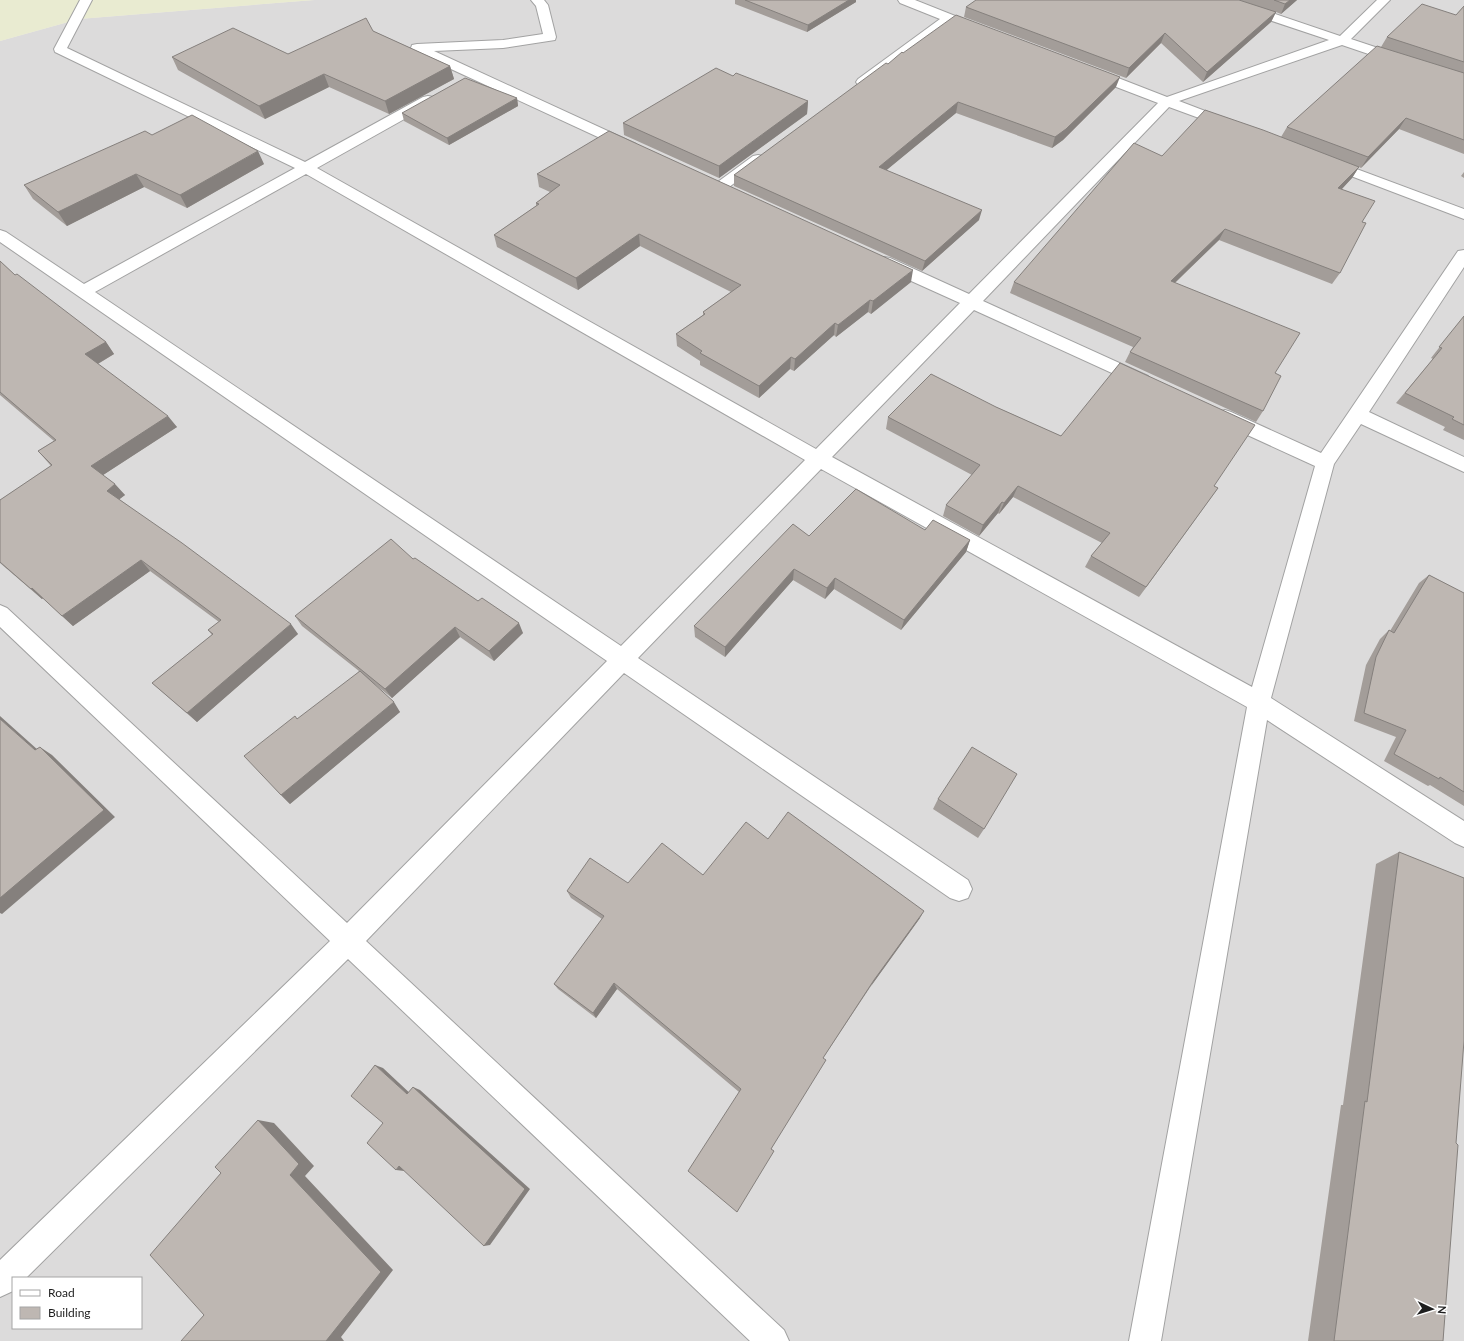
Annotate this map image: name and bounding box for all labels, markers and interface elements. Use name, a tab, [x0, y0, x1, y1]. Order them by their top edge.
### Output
legend	[12, 1277, 142, 1329]
text: Road	[48, 1285, 75, 1300]
north arrow	[1412, 1289, 1452, 1329]
text: Building	[48, 1305, 91, 1320]
text: N	[1436, 1305, 1449, 1314]

